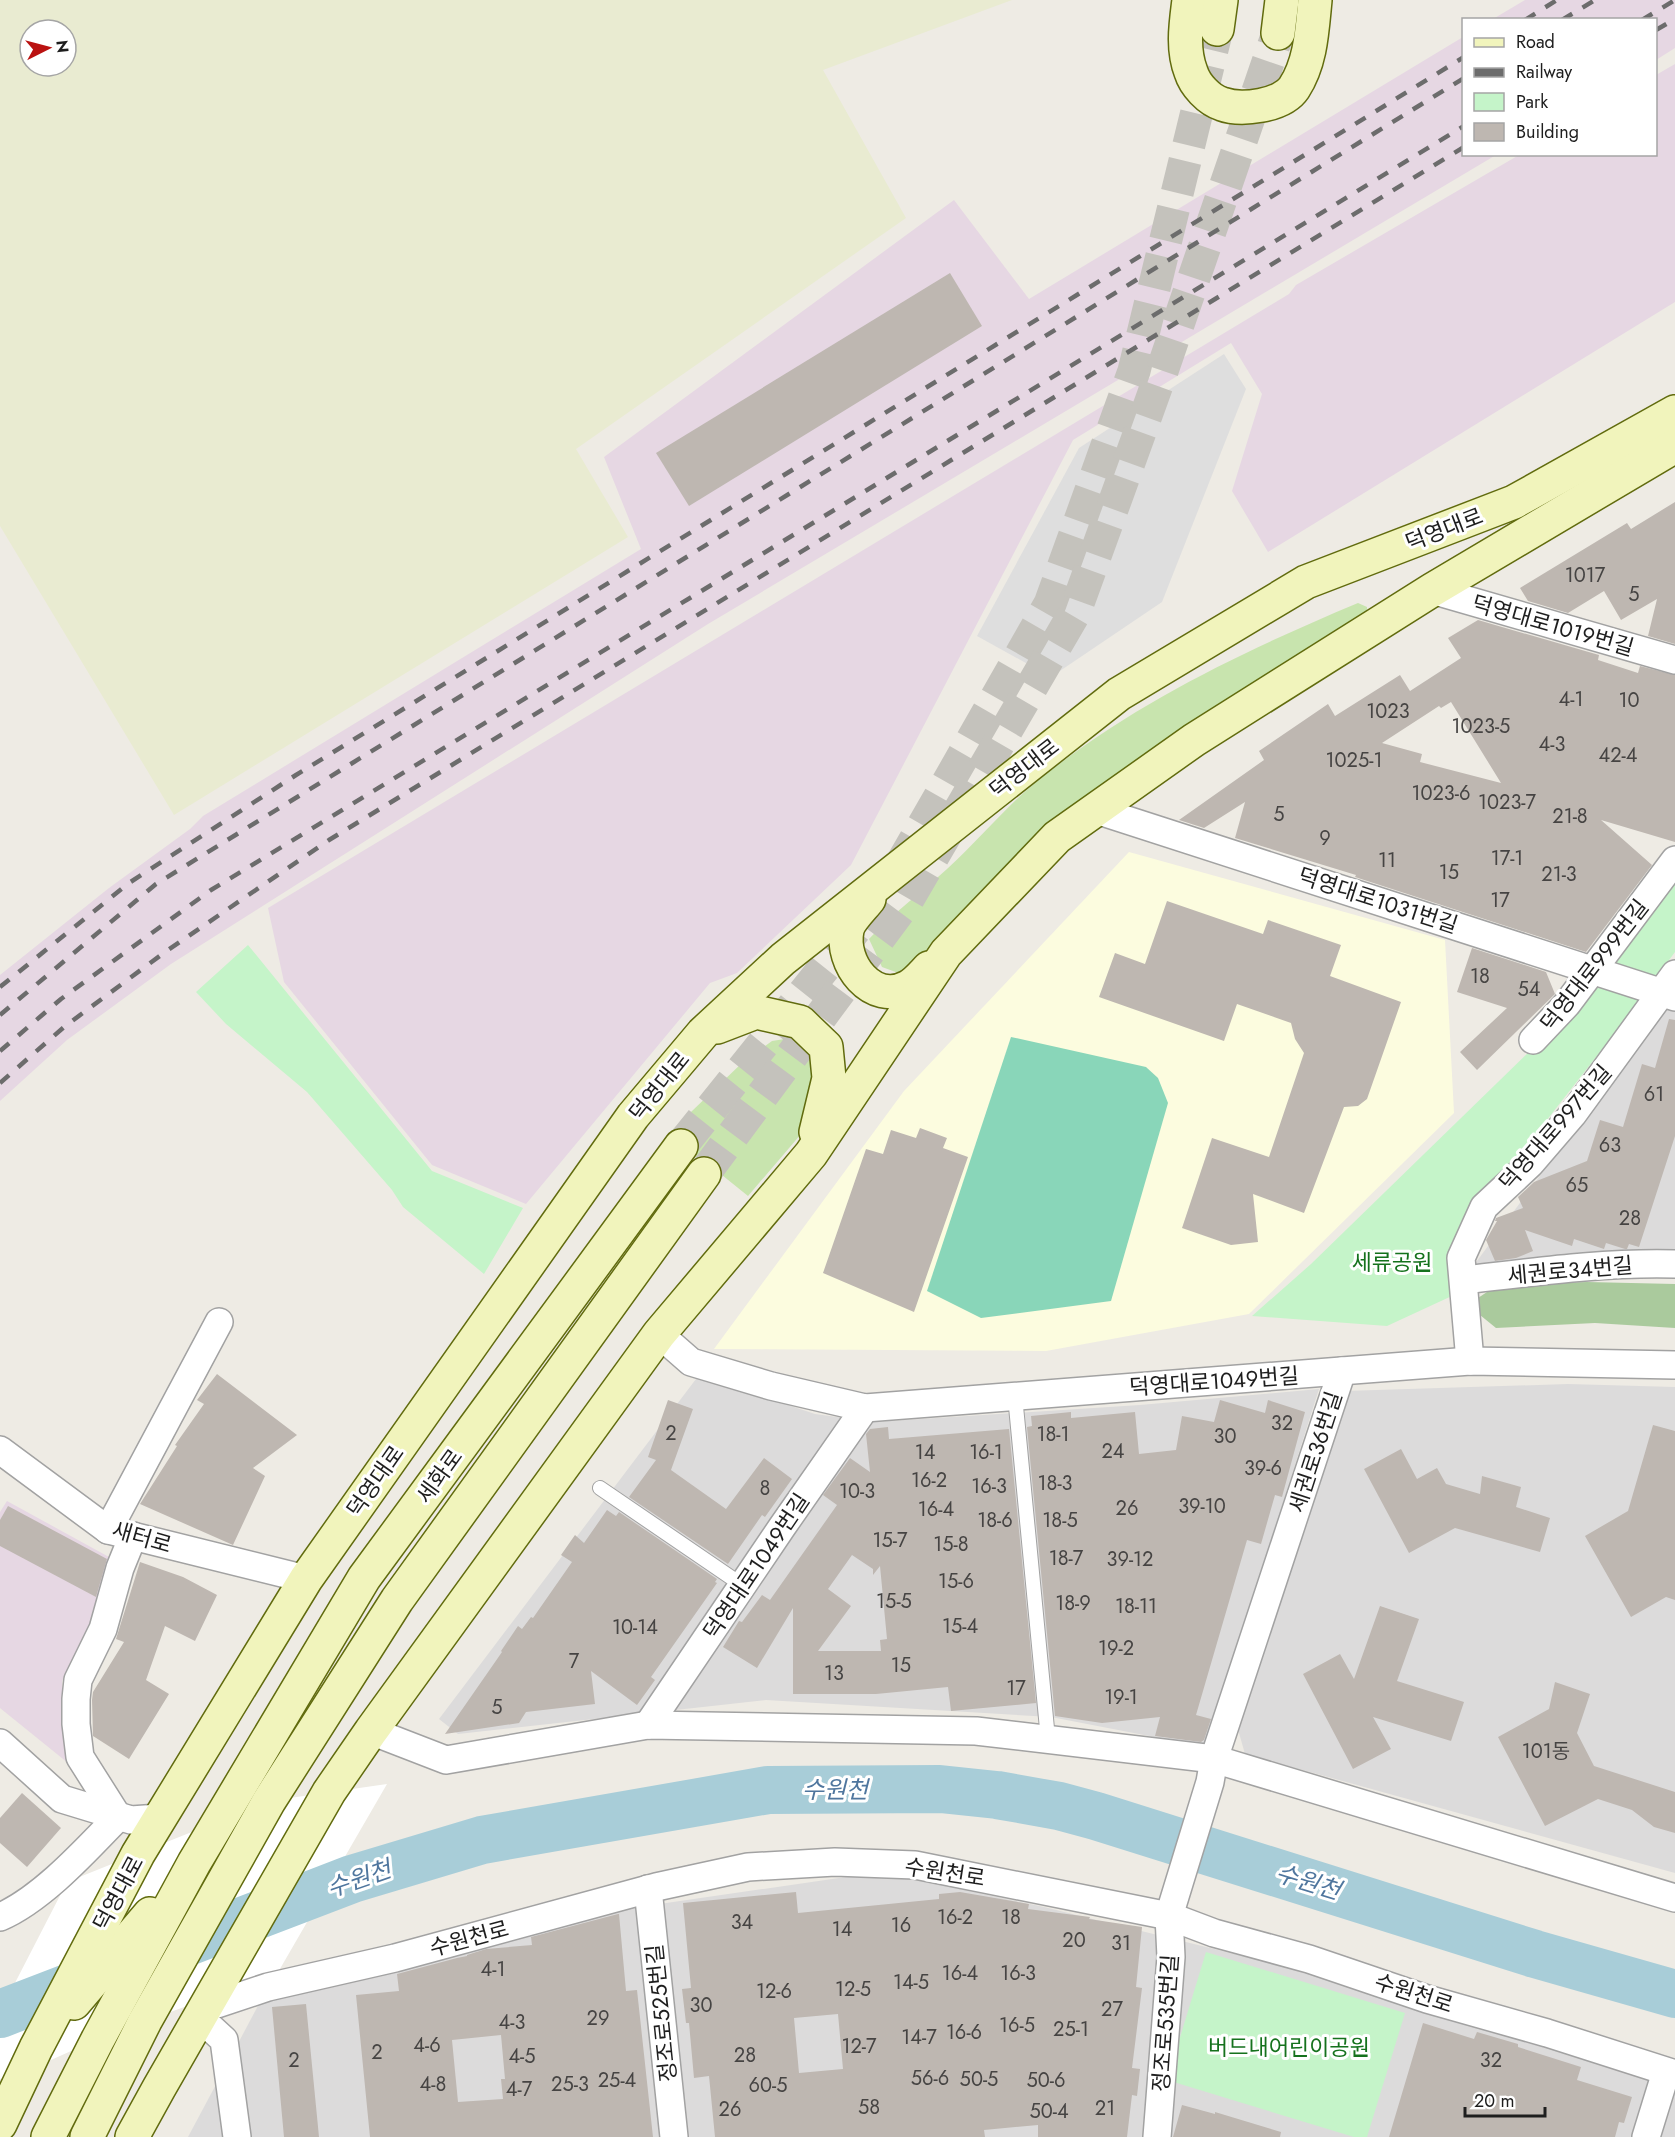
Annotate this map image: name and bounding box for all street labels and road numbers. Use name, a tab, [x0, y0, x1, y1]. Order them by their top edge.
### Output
street label: 덕영대로	[1400, 500, 1488, 558]
street label: 덕영대로1019번길	[1468, 587, 1638, 663]
street label: 덕영대로	[982, 730, 1066, 806]
street label: 덕영대로1031번길	[1294, 859, 1462, 941]
street label: 덕영대로999번길	[1532, 892, 1656, 1038]
street label: 덕영대로	[621, 1044, 697, 1128]
street label: 덕영대로997번길	[1491, 1057, 1619, 1197]
street label: 세권로34번길	[1506, 1249, 1634, 1291]
street label: 덕영대로1049번길	[1128, 1359, 1300, 1403]
street label: 세권로36번길	[1280, 1387, 1350, 1517]
street label: 덕영대로	[339, 1439, 411, 1523]
street label: 세화로	[408, 1442, 470, 1510]
street label: 덕영대로1049번길	[695, 1487, 817, 1645]
street label: 새터로	[108, 1513, 176, 1561]
street label: 덕영대로	[85, 1850, 151, 1936]
street label: 수원천로	[903, 1850, 987, 1894]
street label: 수원천로	[426, 1912, 512, 1964]
street label: 정조로525번길	[638, 1942, 684, 2084]
street label: 정조로535번길	[1144, 1953, 1186, 2093]
street label: 수원천로	[1371, 1965, 1457, 2021]

